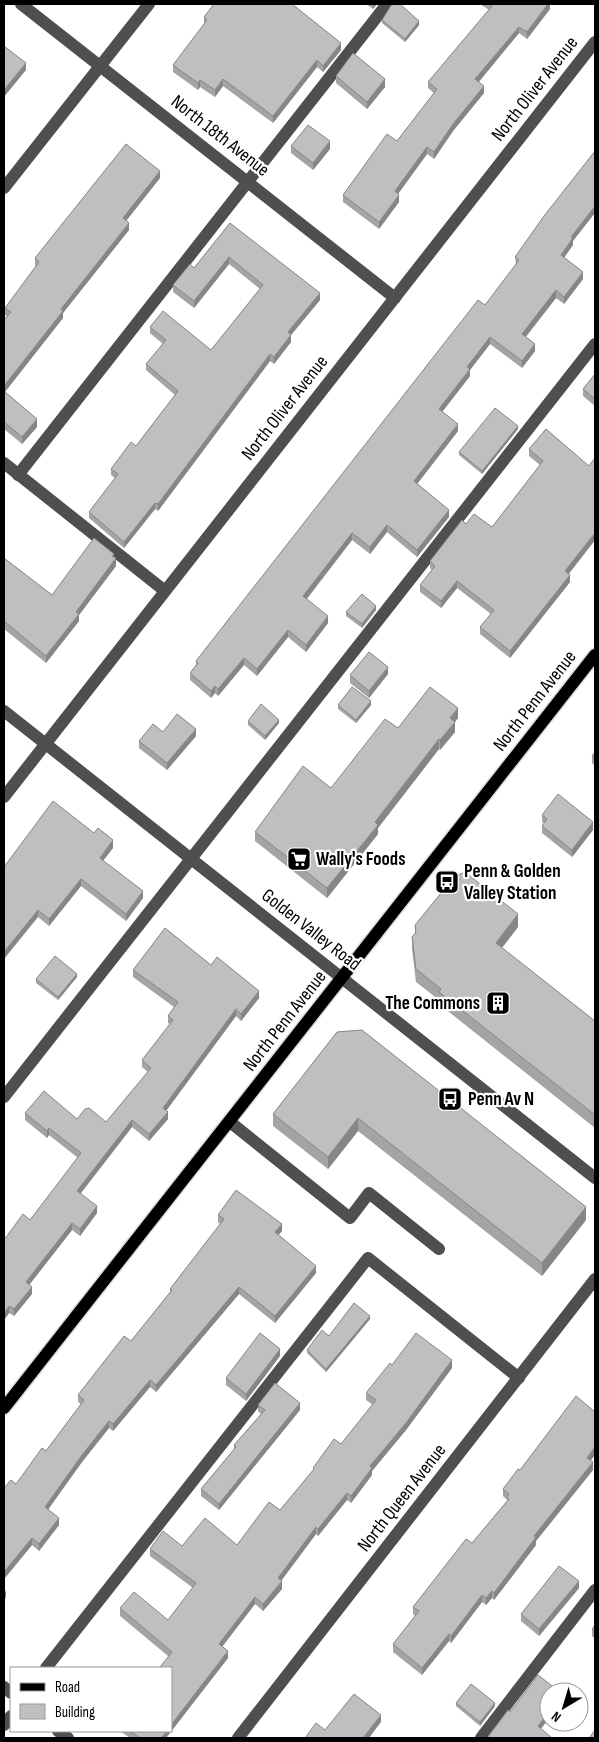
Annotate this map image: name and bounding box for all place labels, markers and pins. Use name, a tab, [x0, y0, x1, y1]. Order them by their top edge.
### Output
supermarket icon: Wally's Foods	[286, 846, 312, 872]
place label: Wally's Foods	[316, 848, 405, 871]
place label: Penn & Golden Valley Station	[464, 860, 561, 905]
bus stop icon: Penn & Golden Valley Station	[434, 869, 460, 895]
building icon: The Commons	[485, 990, 511, 1016]
place label: The Commons	[385, 992, 480, 1015]
bus stop icon: Penn Av N	[437, 1086, 463, 1112]
place label: Penn Av N	[468, 1088, 534, 1111]

